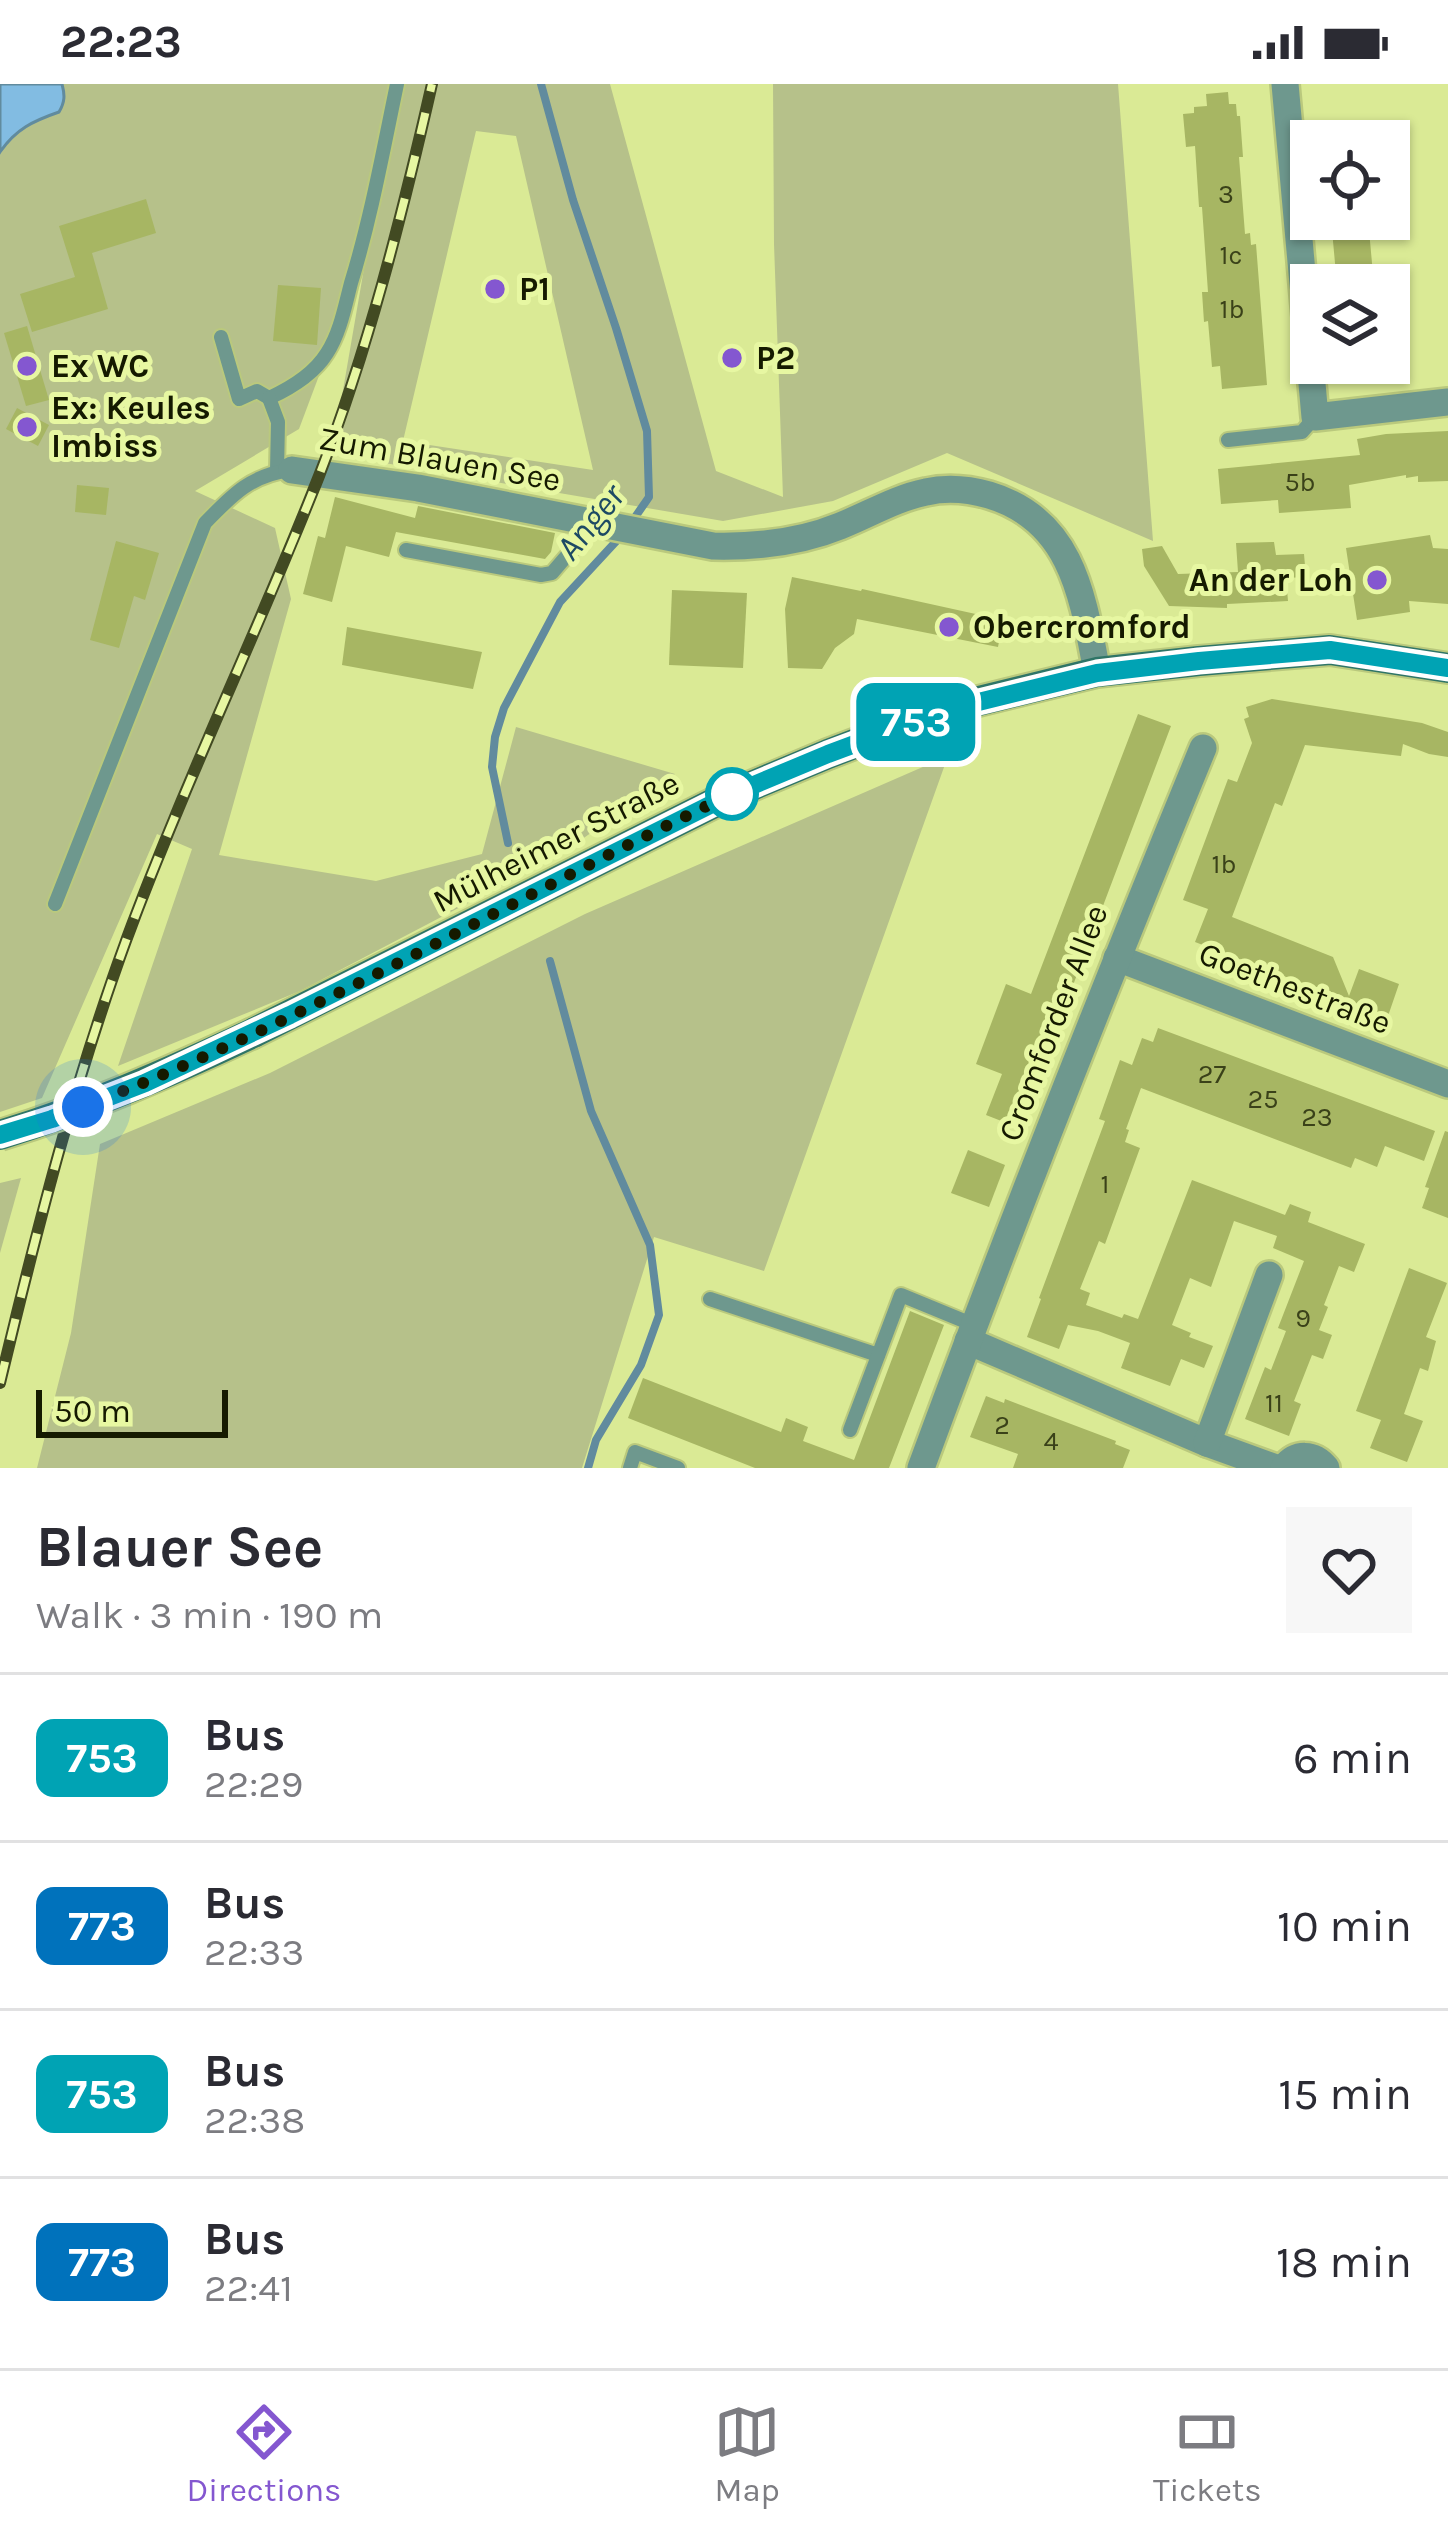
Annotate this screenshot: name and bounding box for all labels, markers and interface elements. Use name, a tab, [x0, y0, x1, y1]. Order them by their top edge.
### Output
text: 22:23	[60, 16, 182, 68]
map controls	[1290, 120, 1410, 384]
button: locate	[1290, 120, 1410, 240]
house number: 3	[1218, 178, 1234, 210]
house number: 1c	[1220, 239, 1242, 271]
button: layers	[1290, 264, 1410, 384]
place label: P1	[519, 270, 550, 308]
marker: P1	[482, 276, 508, 302]
house number: 1b	[1220, 293, 1244, 325]
place label: P2	[756, 339, 795, 377]
marker: P2	[719, 345, 745, 371]
place label: Ex WC	[51, 347, 149, 385]
marker: Ex WC	[14, 353, 40, 379]
place label: Ex: Keules Imbiss	[51, 389, 211, 465]
marker: Ex: Keules Imbiss	[14, 414, 40, 440]
street label: Zum Blauen See	[316, 419, 564, 499]
house number: 5b	[1284, 466, 1316, 498]
water label: Anger	[547, 474, 634, 568]
place label: An der Loh	[1189, 561, 1353, 599]
marker: An der Loh	[1364, 567, 1390, 593]
place label: Obercromford	[973, 608, 1191, 646]
marker: Obercromford	[936, 614, 962, 640]
line badge: 753	[847, 683, 985, 761]
text: 753	[880, 697, 952, 747]
street label: Mülheimer Straße	[427, 764, 685, 920]
unlabelled marker	[707, 769, 757, 819]
house number: 1b	[1212, 848, 1236, 880]
street label: Cromforder Allee	[990, 900, 1116, 1146]
street label: Goethestraße	[1194, 934, 1396, 1042]
house number: 27	[1198, 1058, 1226, 1090]
your location	[53, 1077, 113, 1137]
house number: 25	[1248, 1083, 1278, 1115]
house number: 23	[1301, 1101, 1333, 1133]
house number: 1	[1101, 1168, 1109, 1200]
house number: 9	[1295, 1302, 1311, 1334]
scale bar	[36, 1384, 228, 1437]
house number: 11	[1265, 1387, 1283, 1419]
text: 50 m	[54, 1392, 131, 1430]
house number: 2	[994, 1409, 1010, 1441]
house number: 4	[1043, 1425, 1059, 1457]
button: heart	[1286, 1507, 1412, 1633]
text: Blauer See	[36, 1514, 323, 1580]
text: Walk · 3 min · 190 m	[36, 1592, 383, 1638]
text: Bus	[204, 1709, 285, 1761]
text: 6 min	[1293, 1732, 1412, 1784]
text: 753	[66, 1733, 138, 1783]
text: 22:29	[204, 1761, 303, 1807]
text: Bus	[204, 1877, 285, 1929]
text: 10 min	[1277, 1900, 1412, 1952]
text: 773	[68, 1901, 136, 1951]
text: 22:33	[204, 1929, 304, 1975]
text: Bus	[204, 2045, 285, 2097]
text: 15 min	[1278, 2068, 1412, 2120]
text: 753	[66, 2069, 138, 2119]
text: 22:38	[204, 2097, 305, 2143]
text: Bus	[204, 2213, 285, 2265]
text: 18 min	[1276, 2236, 1412, 2288]
text: 773	[68, 2237, 136, 2287]
text: 22:41	[204, 2265, 293, 2311]
tab: Directions	[186, 2399, 341, 2509]
tab: Map	[714, 2399, 780, 2509]
tab: Tickets	[1153, 2399, 1262, 2509]

